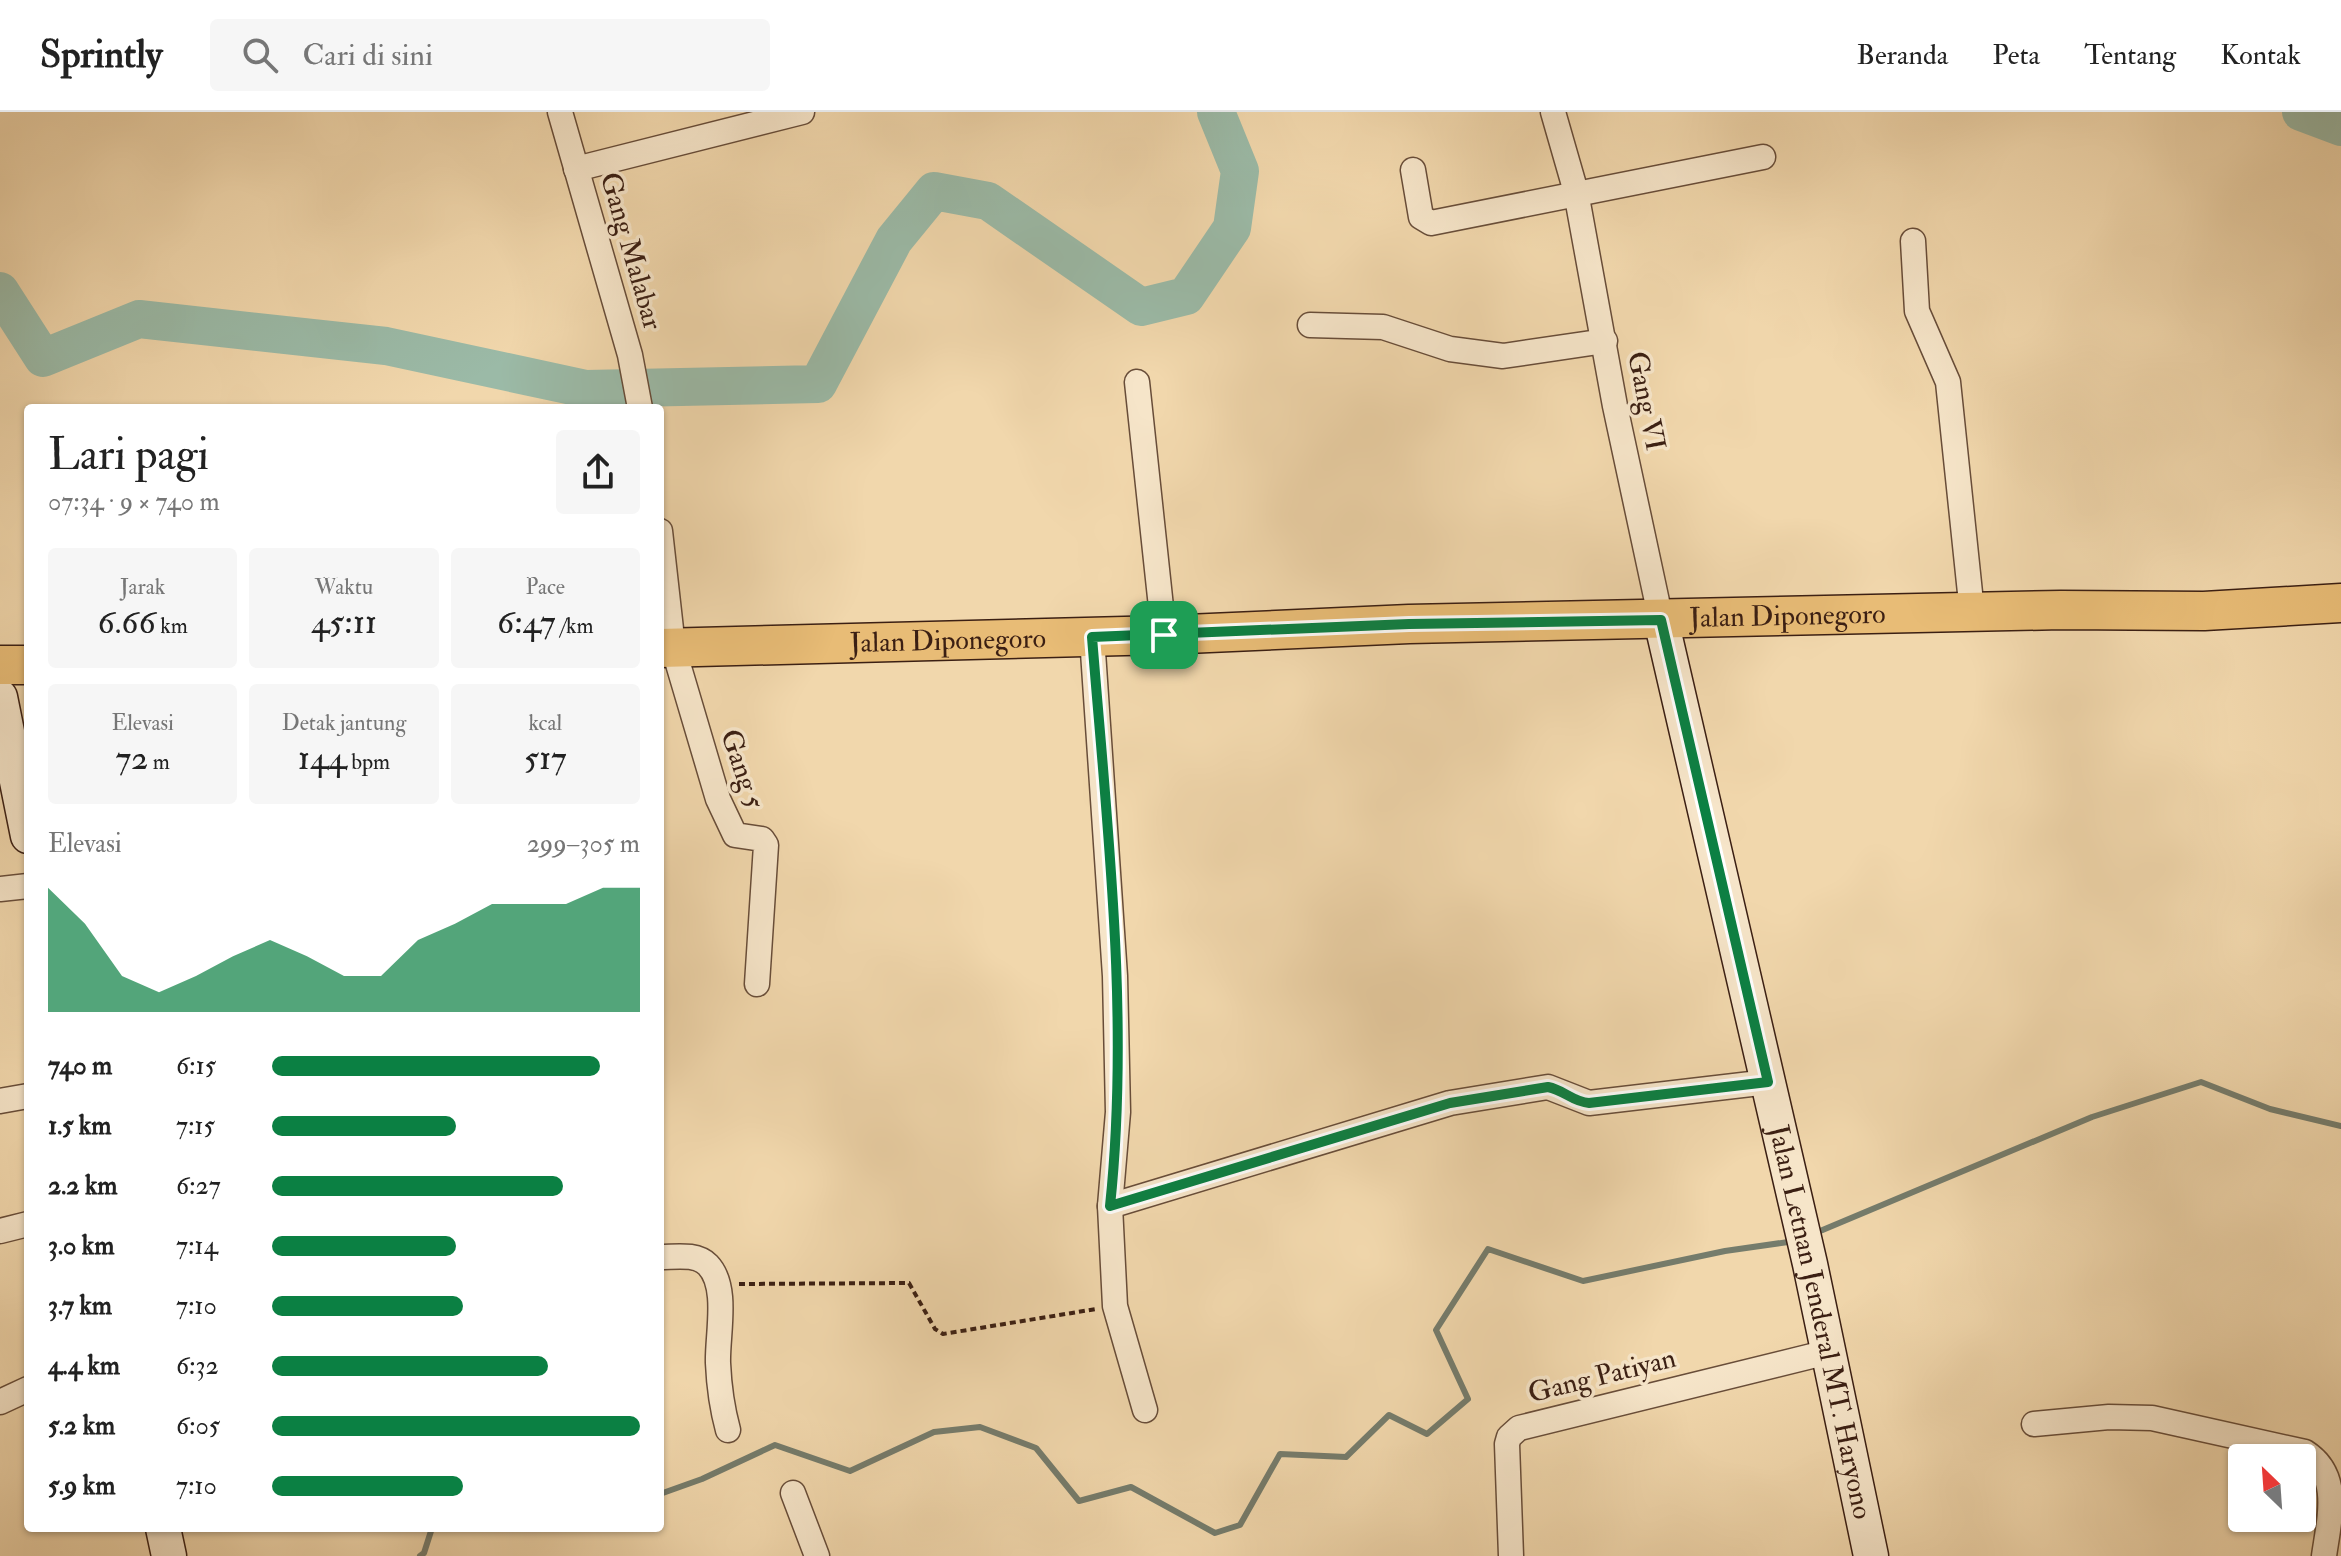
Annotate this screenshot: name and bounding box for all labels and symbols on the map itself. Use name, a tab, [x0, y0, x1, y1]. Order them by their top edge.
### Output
street label: Gang Malabar	[592, 168, 670, 334]
street label: Gang VI	[1619, 348, 1673, 454]
street label: Jalan Diponegoro	[1688, 596, 1886, 635]
pin	[1130, 601, 1198, 669]
street label: Jalan Diponegoro	[848, 621, 1047, 661]
street label: Gang 5	[712, 725, 772, 814]
street label: Jalan Letnan Jenderal MT. Haryono	[1761, 1121, 1880, 1522]
street label: Gang Patiyan	[1525, 1341, 1679, 1411]
north arrow	[2228, 1444, 2316, 1532]

